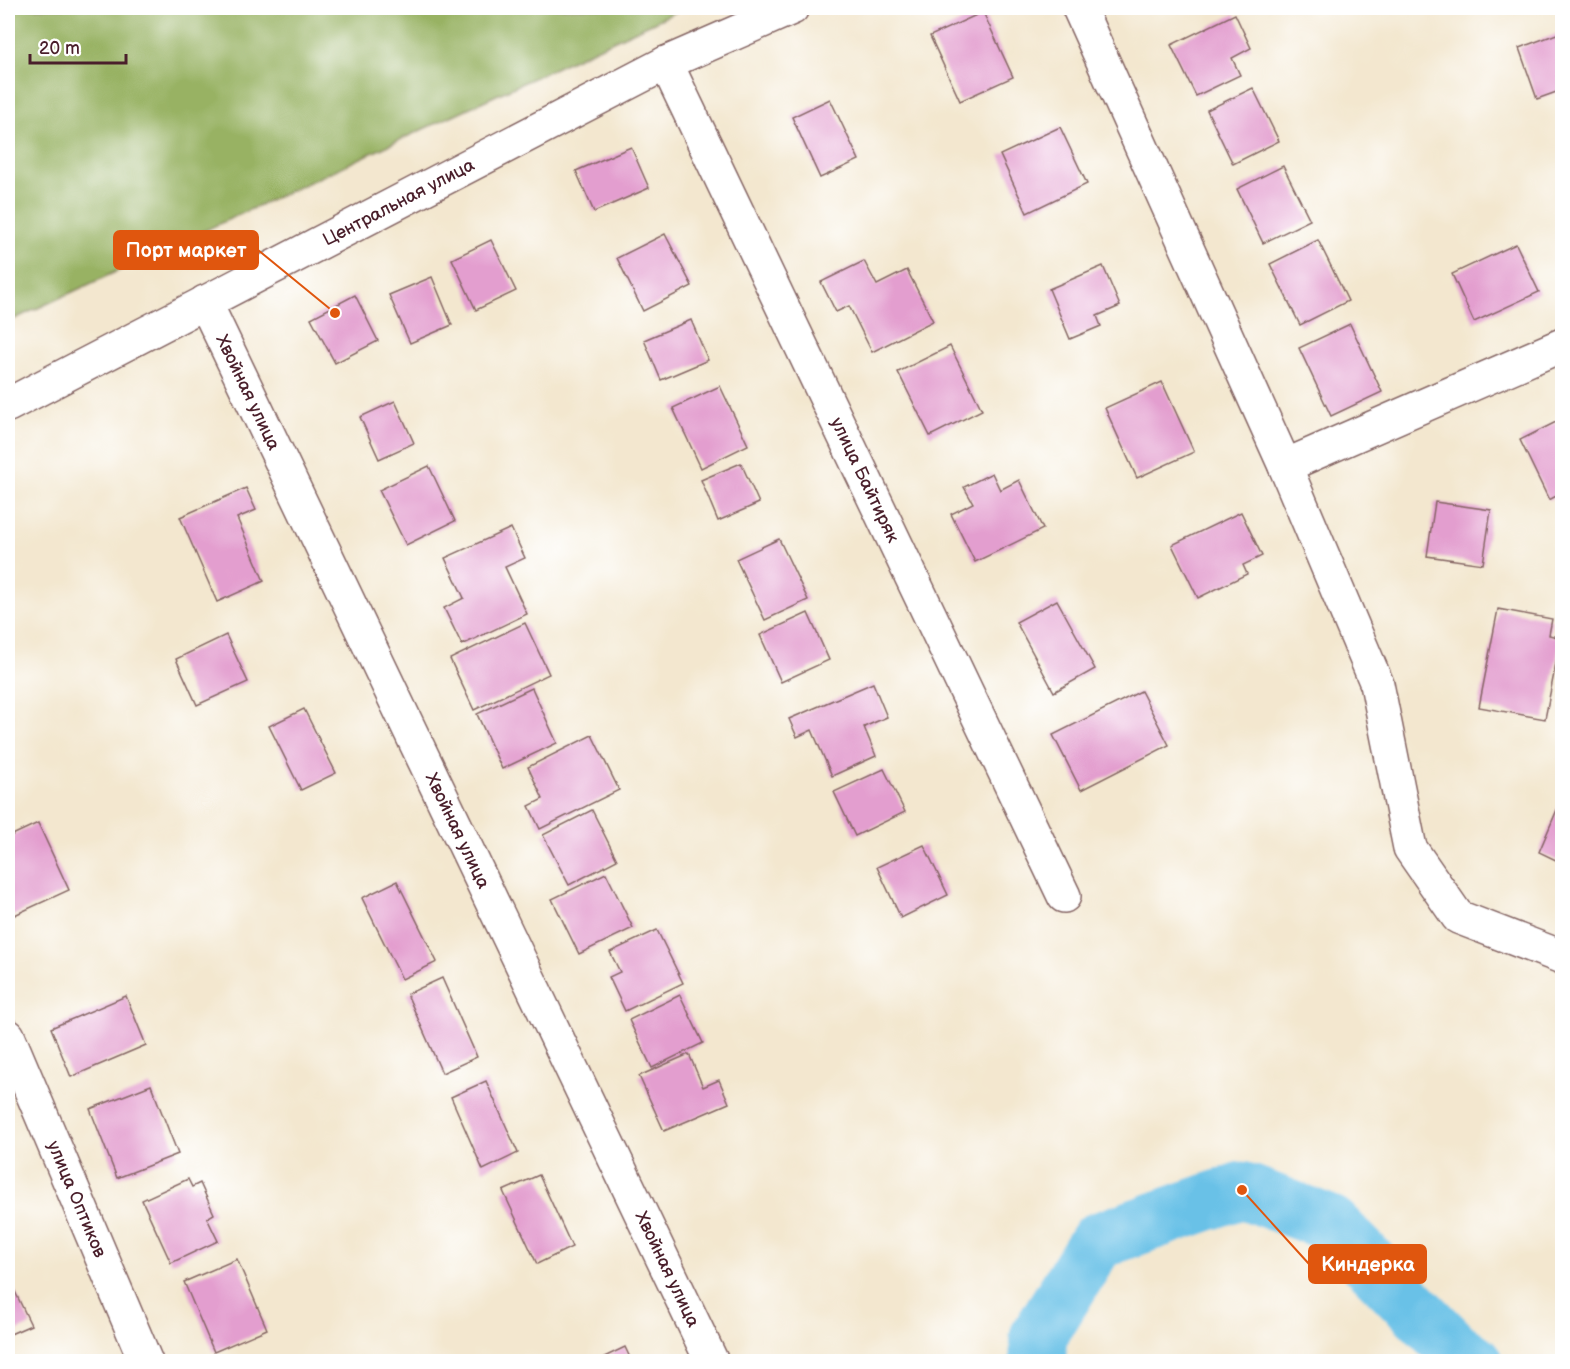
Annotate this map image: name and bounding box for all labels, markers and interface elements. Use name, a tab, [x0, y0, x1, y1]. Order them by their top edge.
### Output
scale bar	[30, 27, 126, 65]
text: 20 m	[39, 38, 80, 59]
street label: Центральная улица	[319, 154, 478, 250]
callout: Порт маркет	[114, 231, 258, 269]
text: Порт маркет	[126, 239, 247, 263]
street label: Хвойная улица	[212, 331, 285, 454]
street label: улица Байтиряк	[826, 414, 904, 546]
street label: Хвойная улица	[421, 769, 495, 892]
street label: улица Оптиков	[43, 1138, 111, 1261]
street label: Хвойная улица	[631, 1208, 704, 1331]
callout: Киндерка	[1309, 1245, 1426, 1283]
text: Киндерка	[1321, 1253, 1415, 1277]

